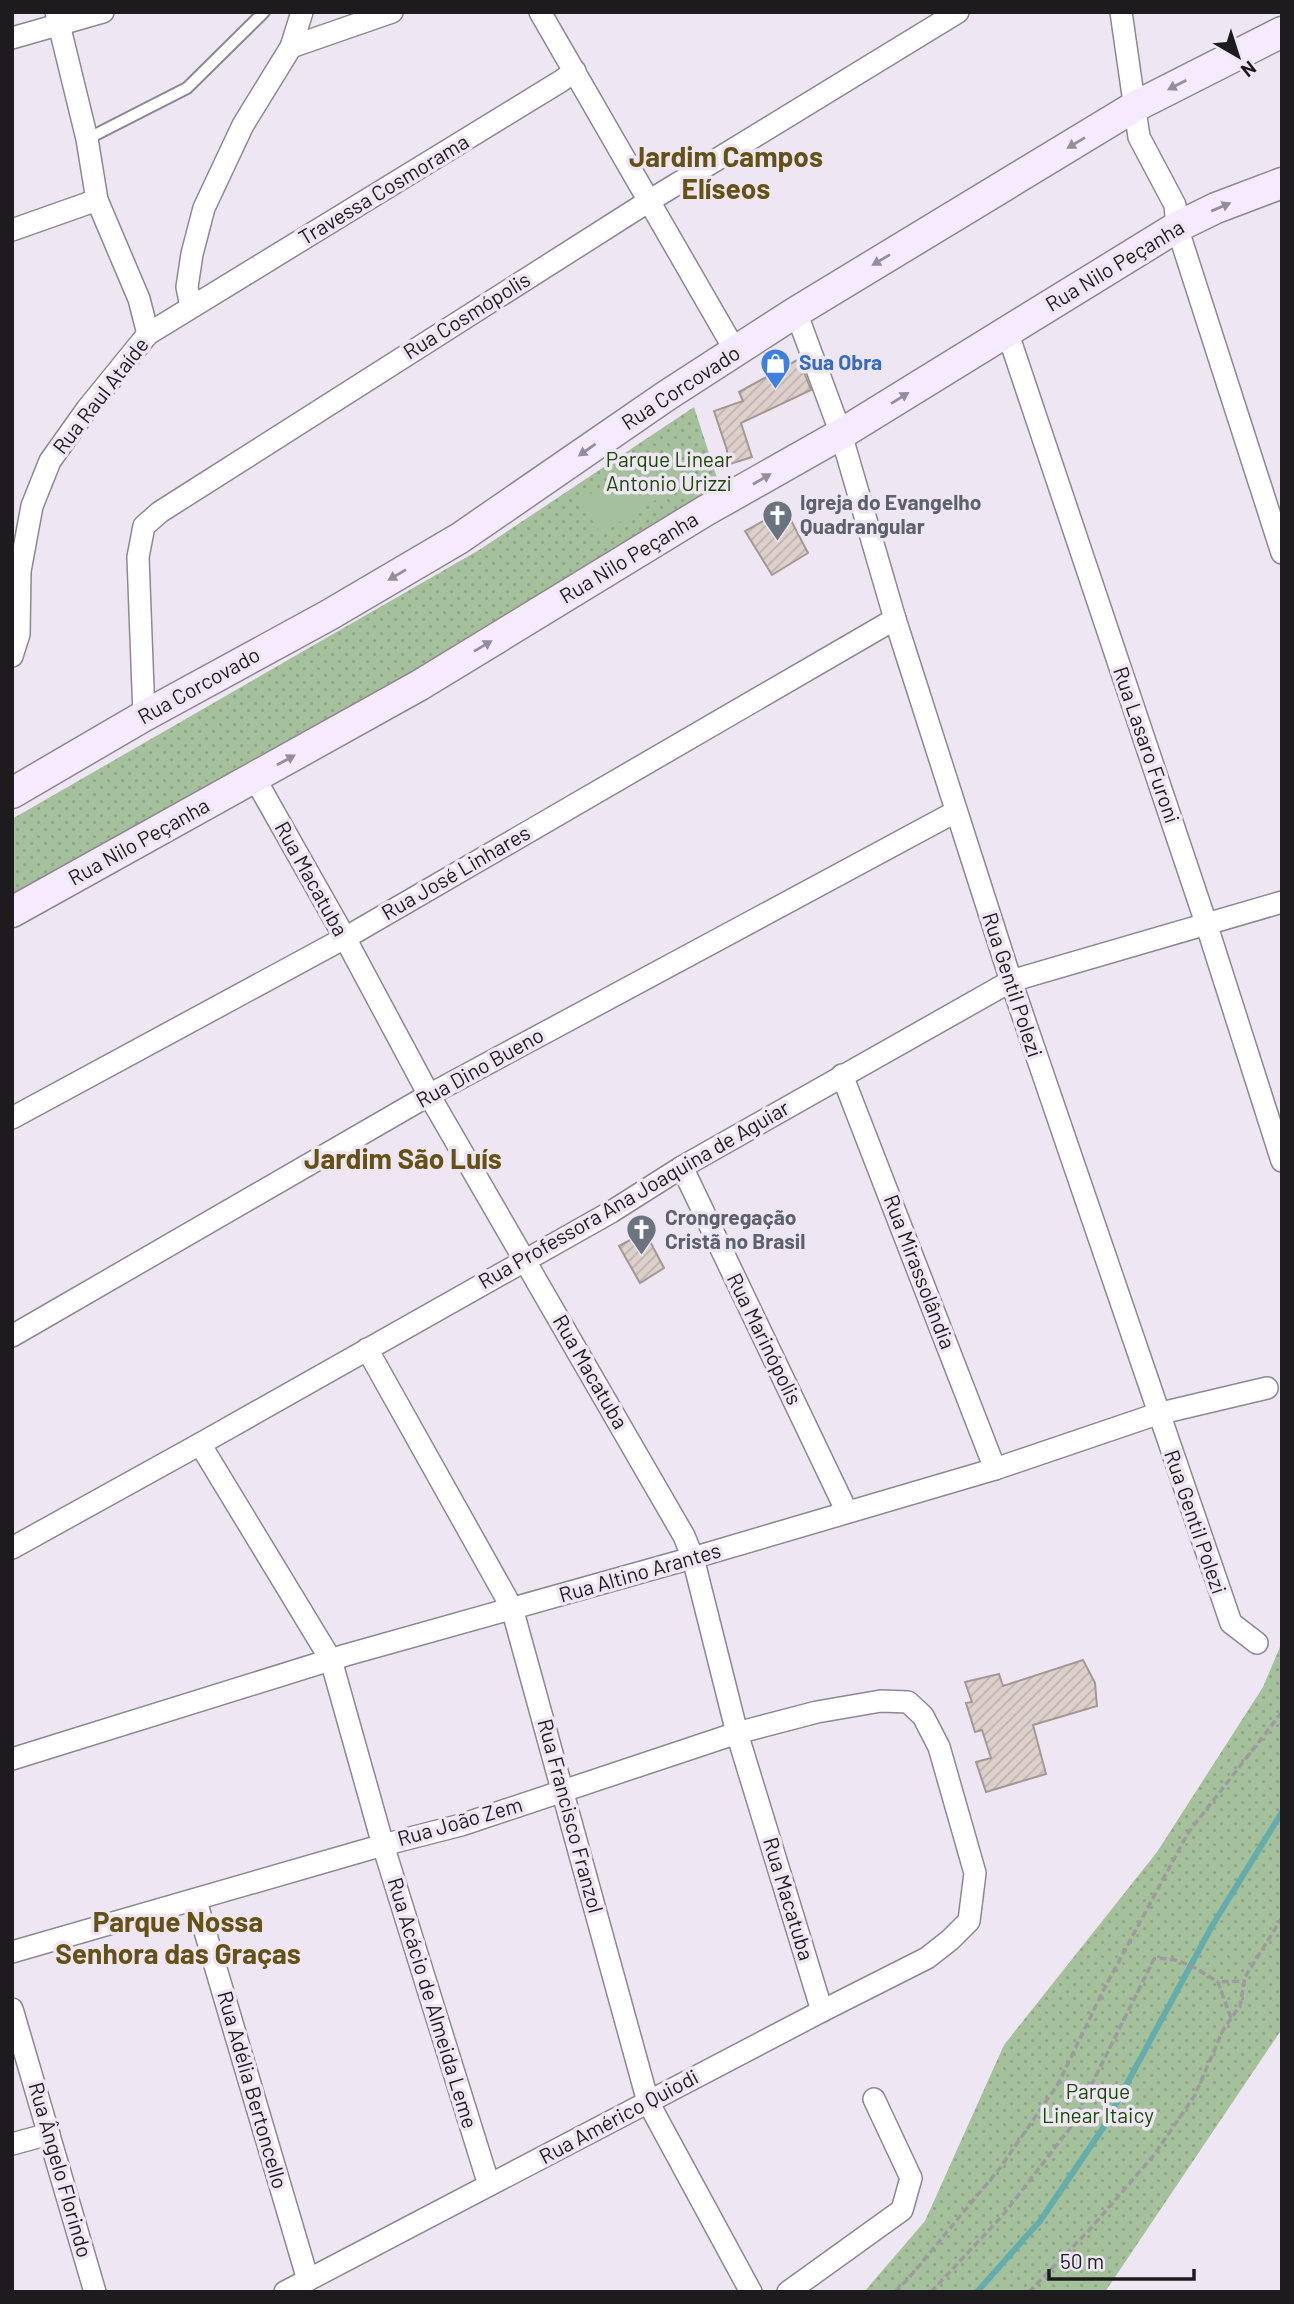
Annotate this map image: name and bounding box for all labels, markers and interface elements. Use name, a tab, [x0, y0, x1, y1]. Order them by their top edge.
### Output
north arrow	[1203, 21, 1273, 91]
text: N	[1237, 57, 1261, 83]
one-way arrow	[1167, 80, 1187, 91]
street label: Travessa Cosmorama	[294, 128, 473, 249]
one-way arrow	[1066, 136, 1085, 149]
district label: Jardim Campos Elíseos	[629, 139, 823, 205]
one-way arrow	[1211, 201, 1232, 212]
street label: Rua Nilo Peçanha	[1040, 213, 1188, 316]
one-way arrow	[872, 254, 891, 267]
street label: Rua Cosmópolis	[398, 266, 534, 364]
street label: Rua Raul Ataíde	[47, 332, 153, 458]
street label: Rua Corcovado	[616, 339, 744, 434]
shop icon: Sua Obra	[759, 346, 793, 390]
place label: Sua Obra	[799, 349, 882, 374]
one-way arrow	[890, 391, 909, 404]
one-way arrow	[578, 443, 596, 457]
park label: Parque Linear Antonio Urizzi	[606, 446, 733, 495]
one-way arrow	[753, 473, 772, 485]
place label: Igreja do Evangelho Quadrangular	[800, 489, 981, 538]
church icon: Igreja do Evangelho Quadrangular	[760, 498, 794, 542]
street label: Rua Nilo Peçanha	[554, 505, 702, 608]
one-way arrow	[388, 569, 407, 581]
one-way arrow	[474, 640, 493, 653]
street label: Rua Corcovado	[133, 641, 264, 729]
street label: Rua Lasaro Furoni	[1109, 663, 1186, 826]
one-way arrow	[276, 754, 296, 765]
street label: Rua Nilo Peçanha	[63, 792, 213, 890]
street label: Rua Macatuba	[270, 816, 354, 940]
street label: Rua José Linhares	[377, 819, 534, 924]
street label: Rua Gentil Polezi	[978, 909, 1049, 1060]
street label: Rua Dino Bueno	[411, 1021, 547, 1112]
street label: Rua Professora Ana Joaquina de Aguiar	[473, 1094, 793, 1293]
district label: Jardim São Luís	[304, 1141, 502, 1175]
street label: Rua Mirassolândia	[879, 1191, 961, 1352]
place label: Crongregação Cristã no Brasil	[665, 1204, 805, 1253]
church icon: Crongregação Cristã no Brasil	[625, 1213, 659, 1257]
street label: Rua Marinópolis	[723, 1268, 808, 1408]
street label: Rua Macatuba	[549, 1310, 634, 1433]
street label: Rua Gentil Polezi	[1160, 1446, 1233, 1597]
street label: Rua Altino Arantes	[556, 1536, 723, 1607]
street label: Rua Francisco Franzol	[533, 1716, 609, 1915]
street label: Rua João Zem	[394, 1791, 525, 1850]
street label: Rua Macatuba	[759, 1834, 820, 1963]
street label: Rua Acácio de Almeida Leme	[383, 1874, 484, 2131]
district label: Parque Nossa Senhora das Graças	[55, 1904, 301, 1970]
street label: Rua Adélia Bertoncello	[213, 1988, 294, 2191]
street label: Rua Américo Quiodi	[534, 2063, 702, 2168]
park label: Parque Linear Itaicy	[1042, 2078, 1154, 2127]
street label: Rua Ângelo Florindo	[24, 2079, 98, 2260]
scale bar	[1049, 2238, 1194, 2282]
text: 50 m	[1060, 2248, 1104, 2273]

